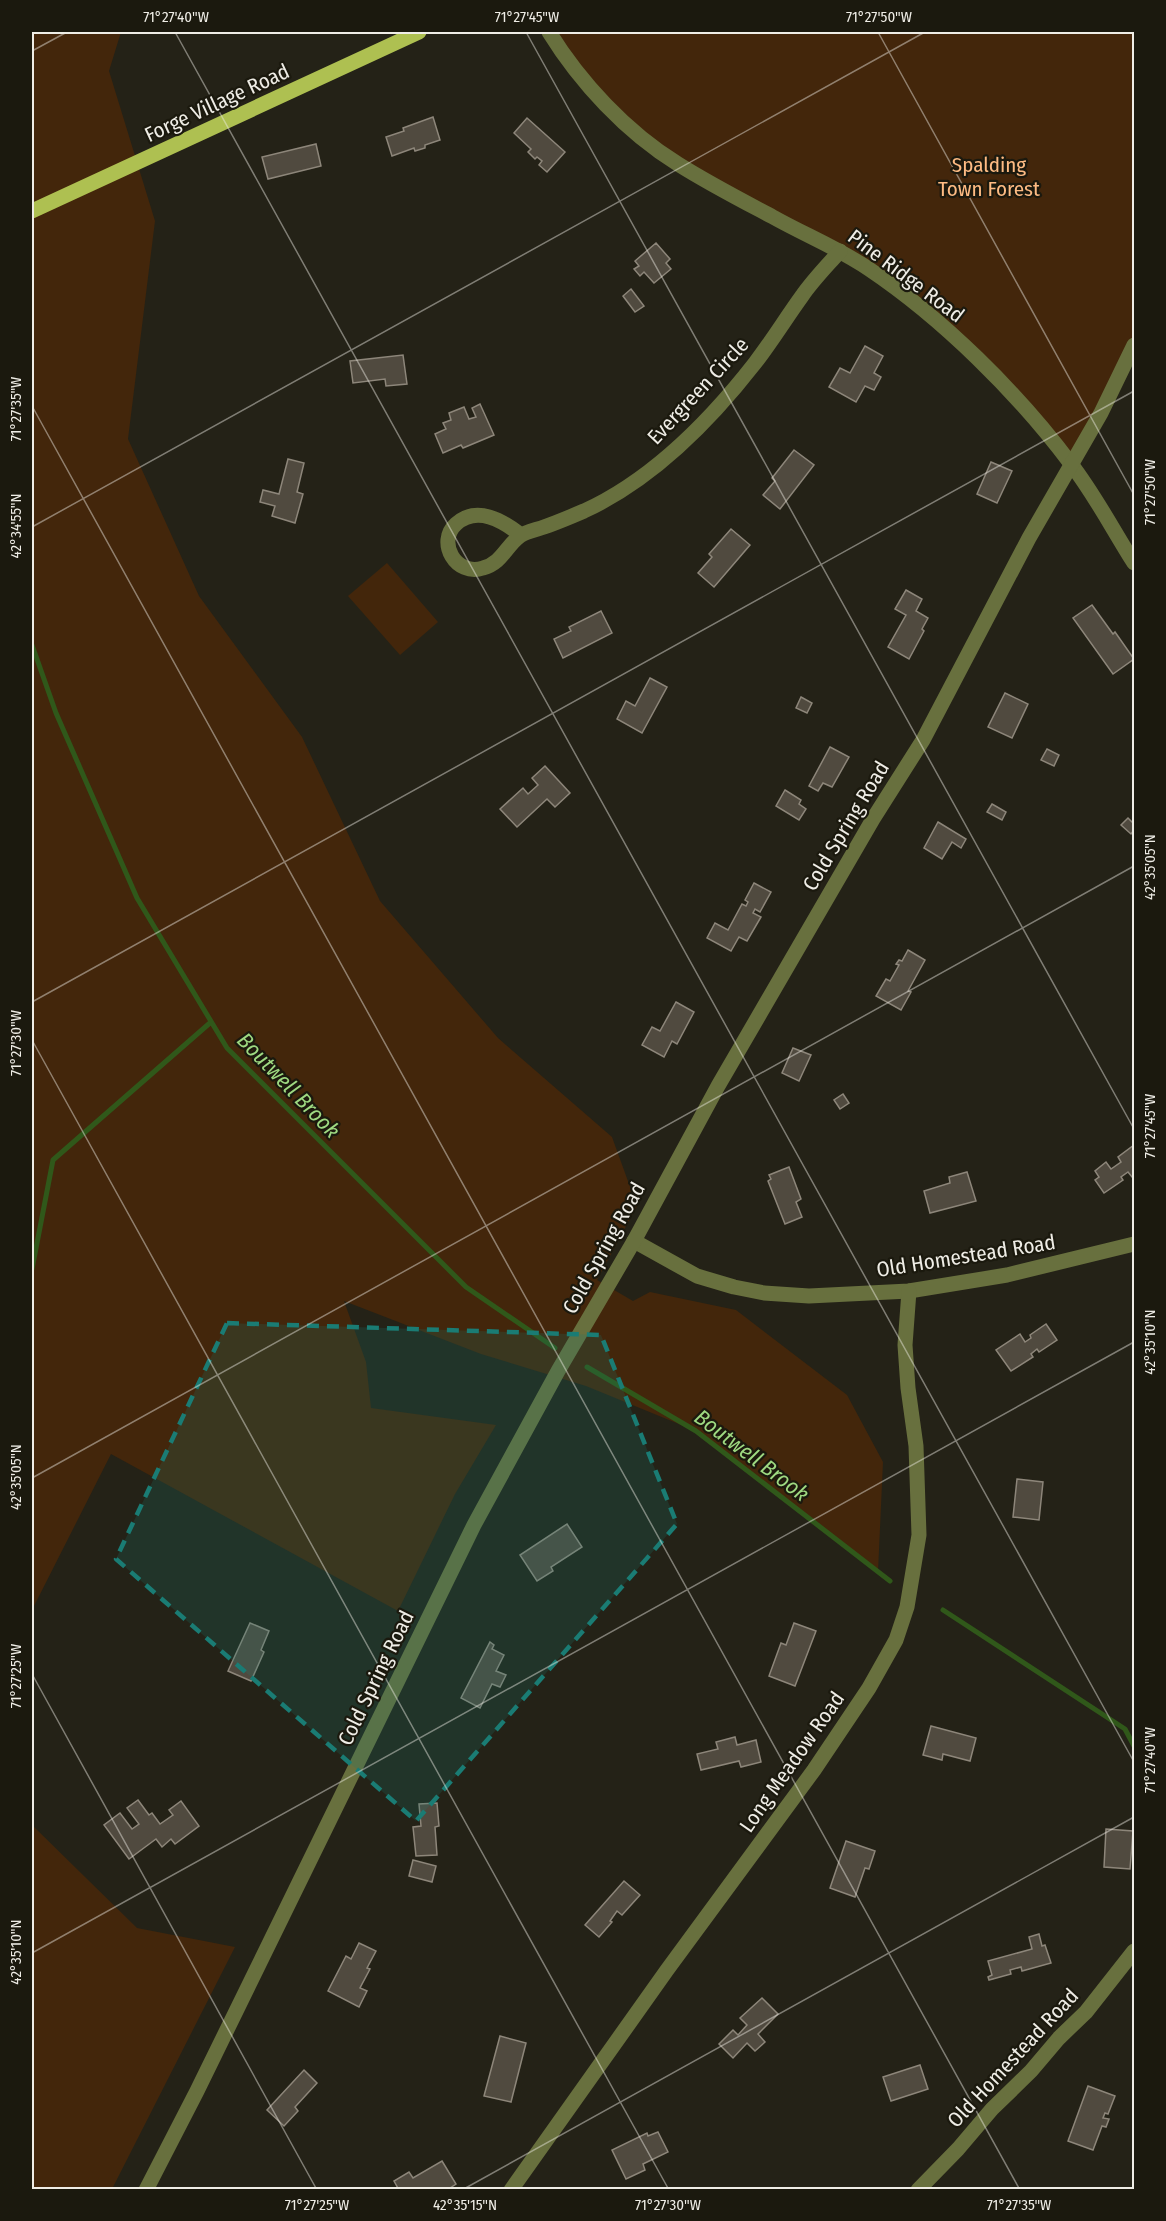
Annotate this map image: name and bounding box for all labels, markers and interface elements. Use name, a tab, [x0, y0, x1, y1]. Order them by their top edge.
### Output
text: 71°27'40"W	[143, 8, 209, 26]
text: 71°27'45"W	[495, 8, 559, 26]
text: 71°27'50"W	[846, 8, 912, 26]
street label: Forge Village Road	[140, 58, 294, 148]
park label: Spalding Town Forest	[938, 152, 1040, 202]
street label: Pine Ridge Road	[843, 224, 969, 328]
street label: Evergreen Circle	[642, 332, 754, 450]
text: 71°27'35"W	[7, 377, 25, 441]
text: 71°27'50"W	[1141, 459, 1159, 525]
text: 42°34'55"N	[7, 494, 25, 558]
street label: Cold Spring Road	[797, 756, 895, 896]
text: 42°35'05"N	[1141, 834, 1159, 900]
text: 71°27'30"W	[7, 1010, 25, 1076]
water label: Boutwell Brook	[232, 1027, 346, 1144]
text: 71°27'45"W	[1141, 1094, 1159, 1158]
street label: Cold Spring Road	[557, 1178, 651, 1318]
street label: Old Homestead Road	[875, 1229, 1057, 1283]
text: 42°35'10"N	[1141, 1309, 1159, 1375]
water label: Boutwell Brook	[689, 1404, 814, 1507]
text: 42°35'05"N	[7, 1444, 25, 1510]
street label: Cold Spring Road	[332, 1606, 420, 1750]
text: 71°27'25"W	[7, 1644, 25, 1708]
street label: Long Meadow Road	[734, 1687, 850, 1837]
text: 71°27'40"W	[1141, 1727, 1159, 1793]
text: 42°35'10"N	[7, 1919, 25, 1985]
street label: Old Homestead Road	[942, 1983, 1084, 2133]
text: 71°27'25"W	[285, 2196, 349, 2214]
text: 42°35'15"N	[433, 2196, 497, 2214]
text: 71°27'30"W	[635, 2196, 701, 2214]
text: 71°27'35"W	[987, 2196, 1051, 2214]

